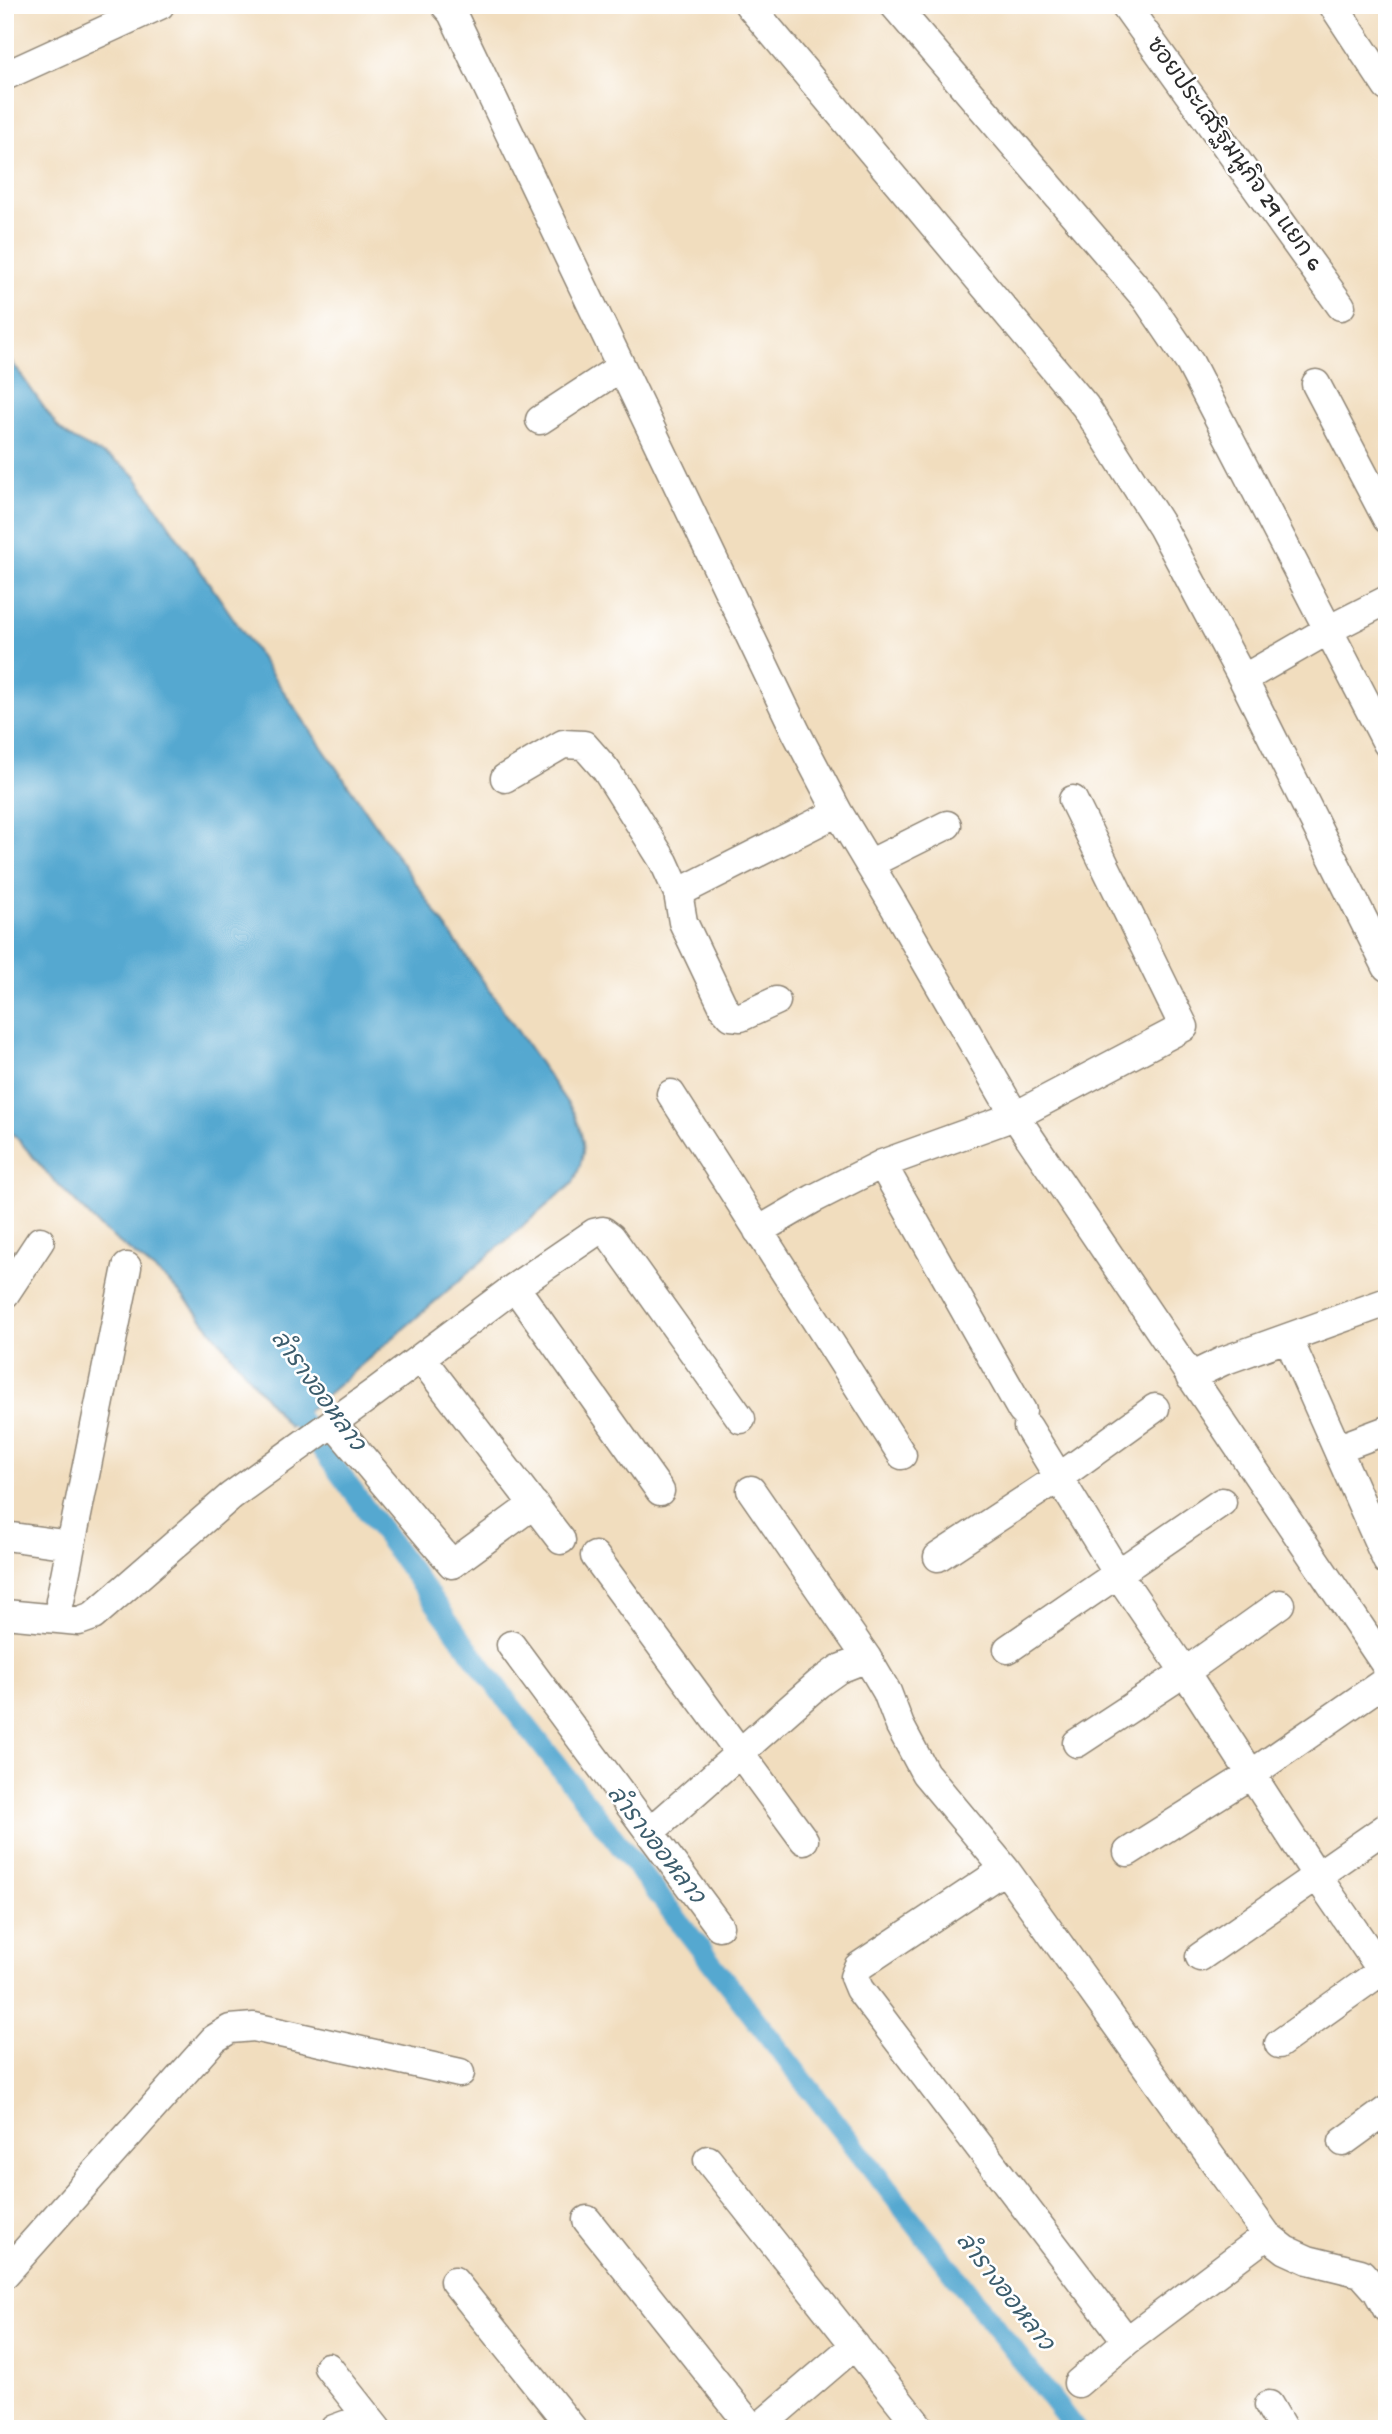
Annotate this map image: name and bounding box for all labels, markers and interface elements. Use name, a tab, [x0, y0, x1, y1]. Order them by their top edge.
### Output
street label: ซอยประเสริฐมนูกิจ 29 แยก 6	[1138, 31, 1330, 278]
water label: ลำรางออหลาว	[263, 1324, 374, 1459]
water label: ลำรางออหลาว	[599, 1779, 713, 1912]
water label: ลำรางออหลาว	[948, 2226, 1062, 2359]

